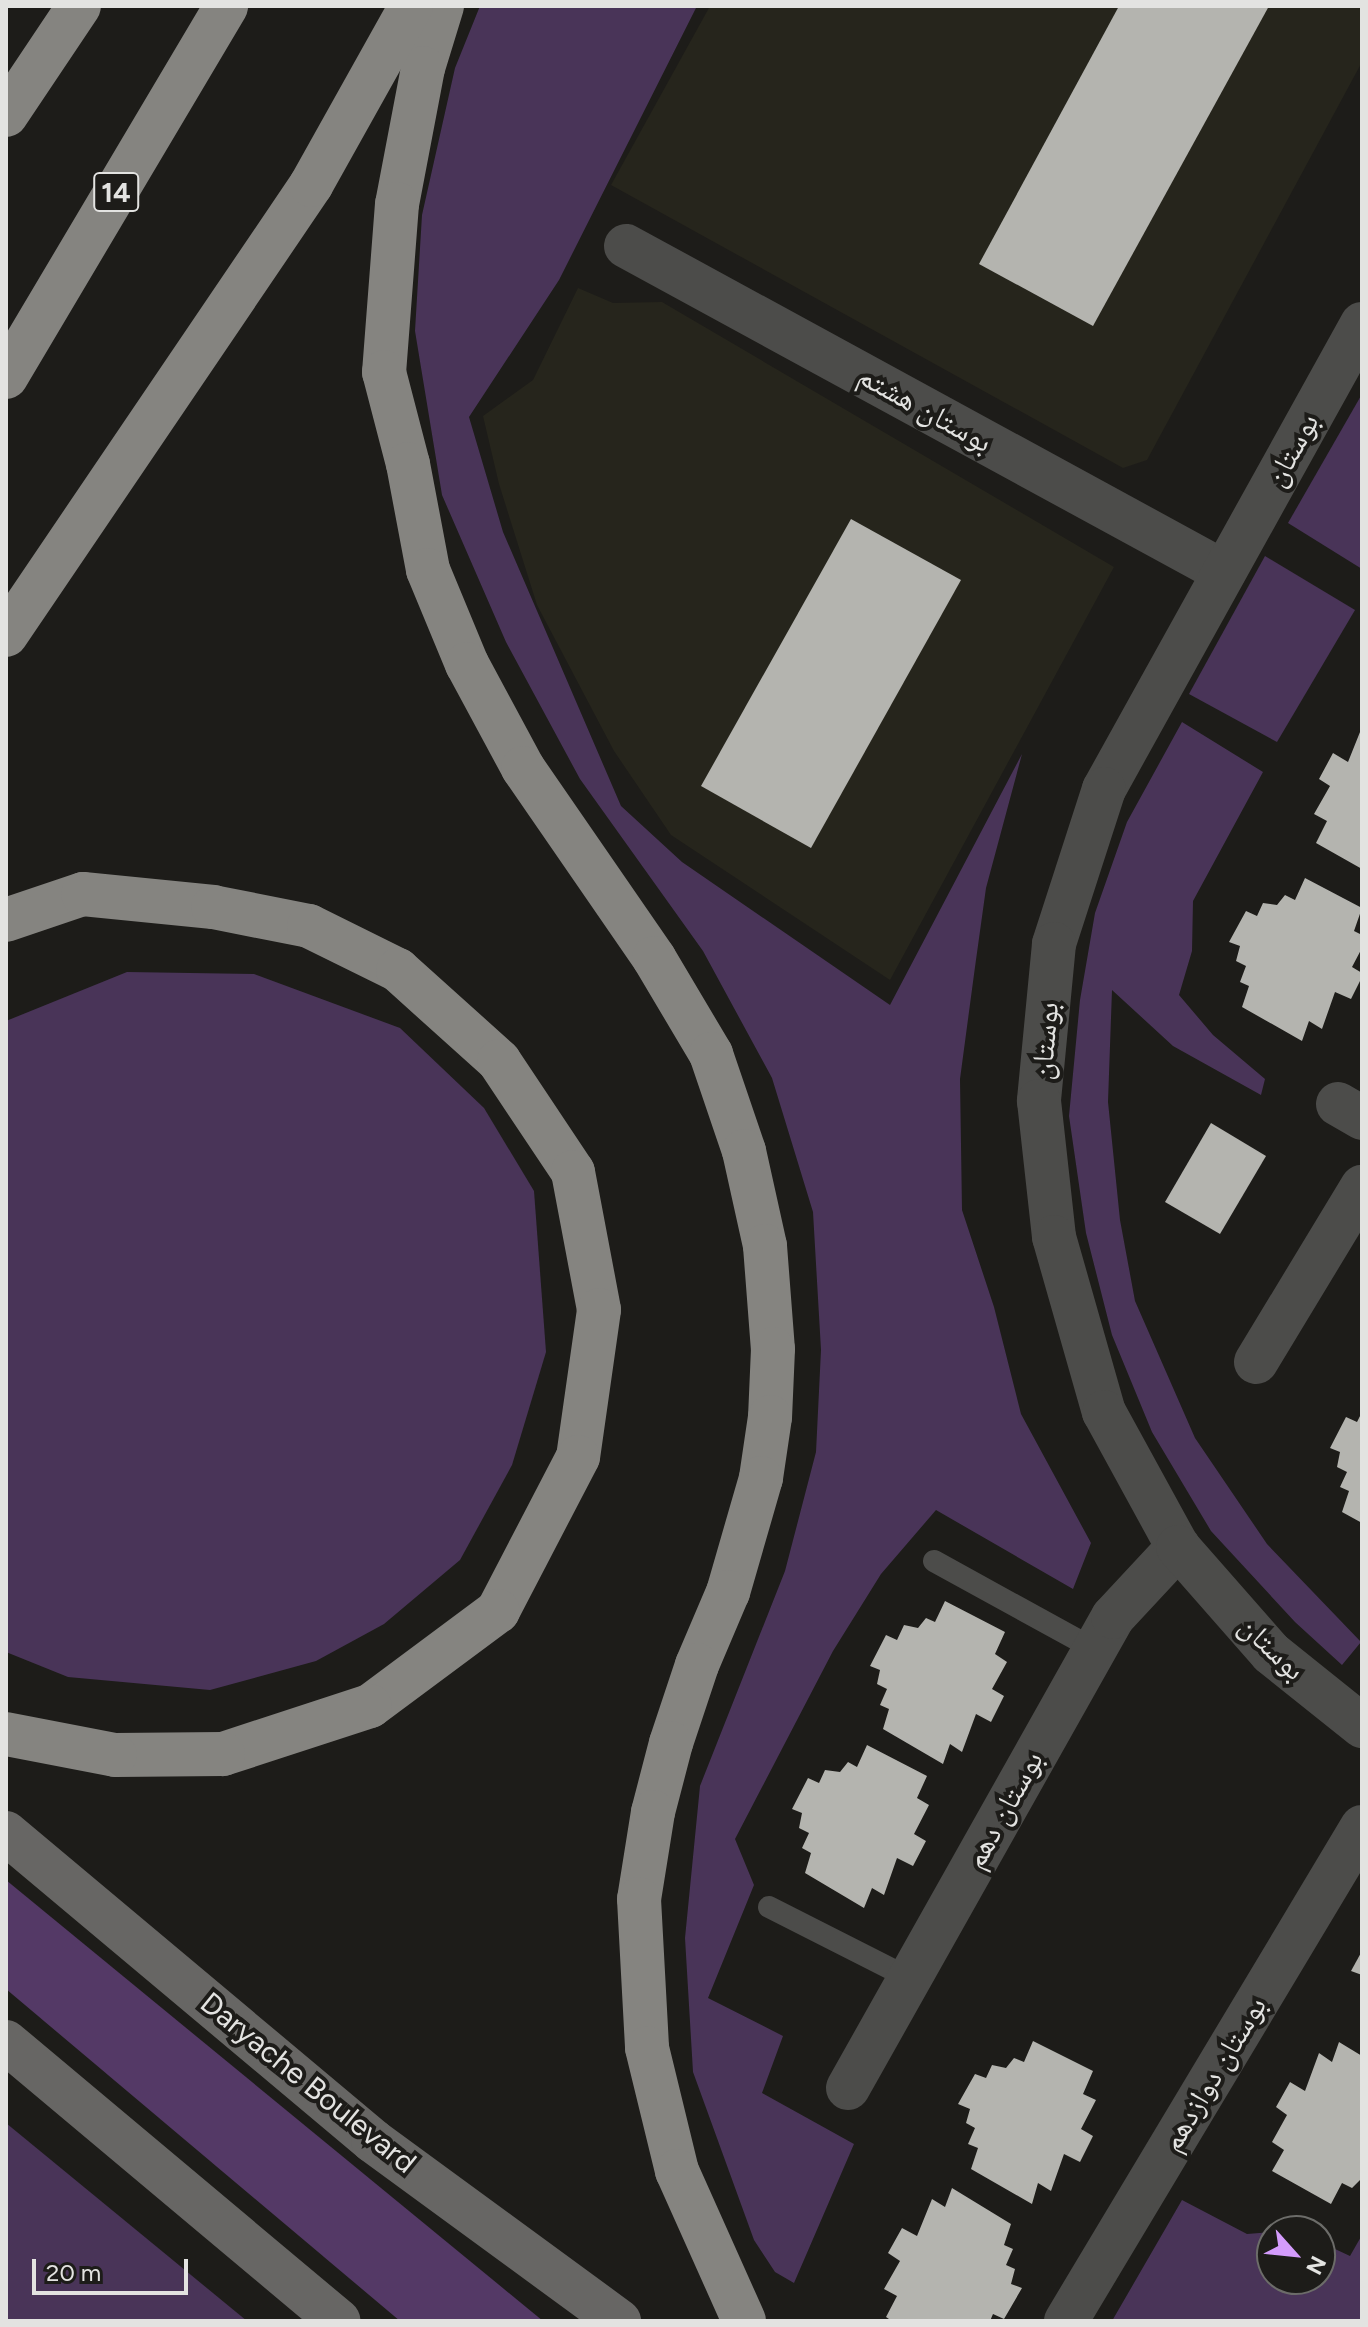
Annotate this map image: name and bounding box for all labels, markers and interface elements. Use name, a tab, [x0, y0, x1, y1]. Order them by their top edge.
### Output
road number: 14	[92, 168, 140, 216]
street label: بوستان هشتم	[852, 358, 998, 460]
street label: بوستان	[1257, 407, 1327, 493]
street label: بوستان	[1024, 1001, 1066, 1081]
street label: بوستان	[1231, 1608, 1313, 1688]
street label: بوستان دهم	[957, 1745, 1051, 1875]
street label: Daryache Boulevard	[193, 1985, 423, 2181]
street label: بوستان دوازدهم	[1154, 1990, 1274, 2158]
north arrow	[1256, 2215, 1336, 2295]
scale bar	[36, 2243, 192, 2293]
text: N	[1300, 2251, 1332, 2279]
text: 20 m	[46, 2258, 101, 2287]

